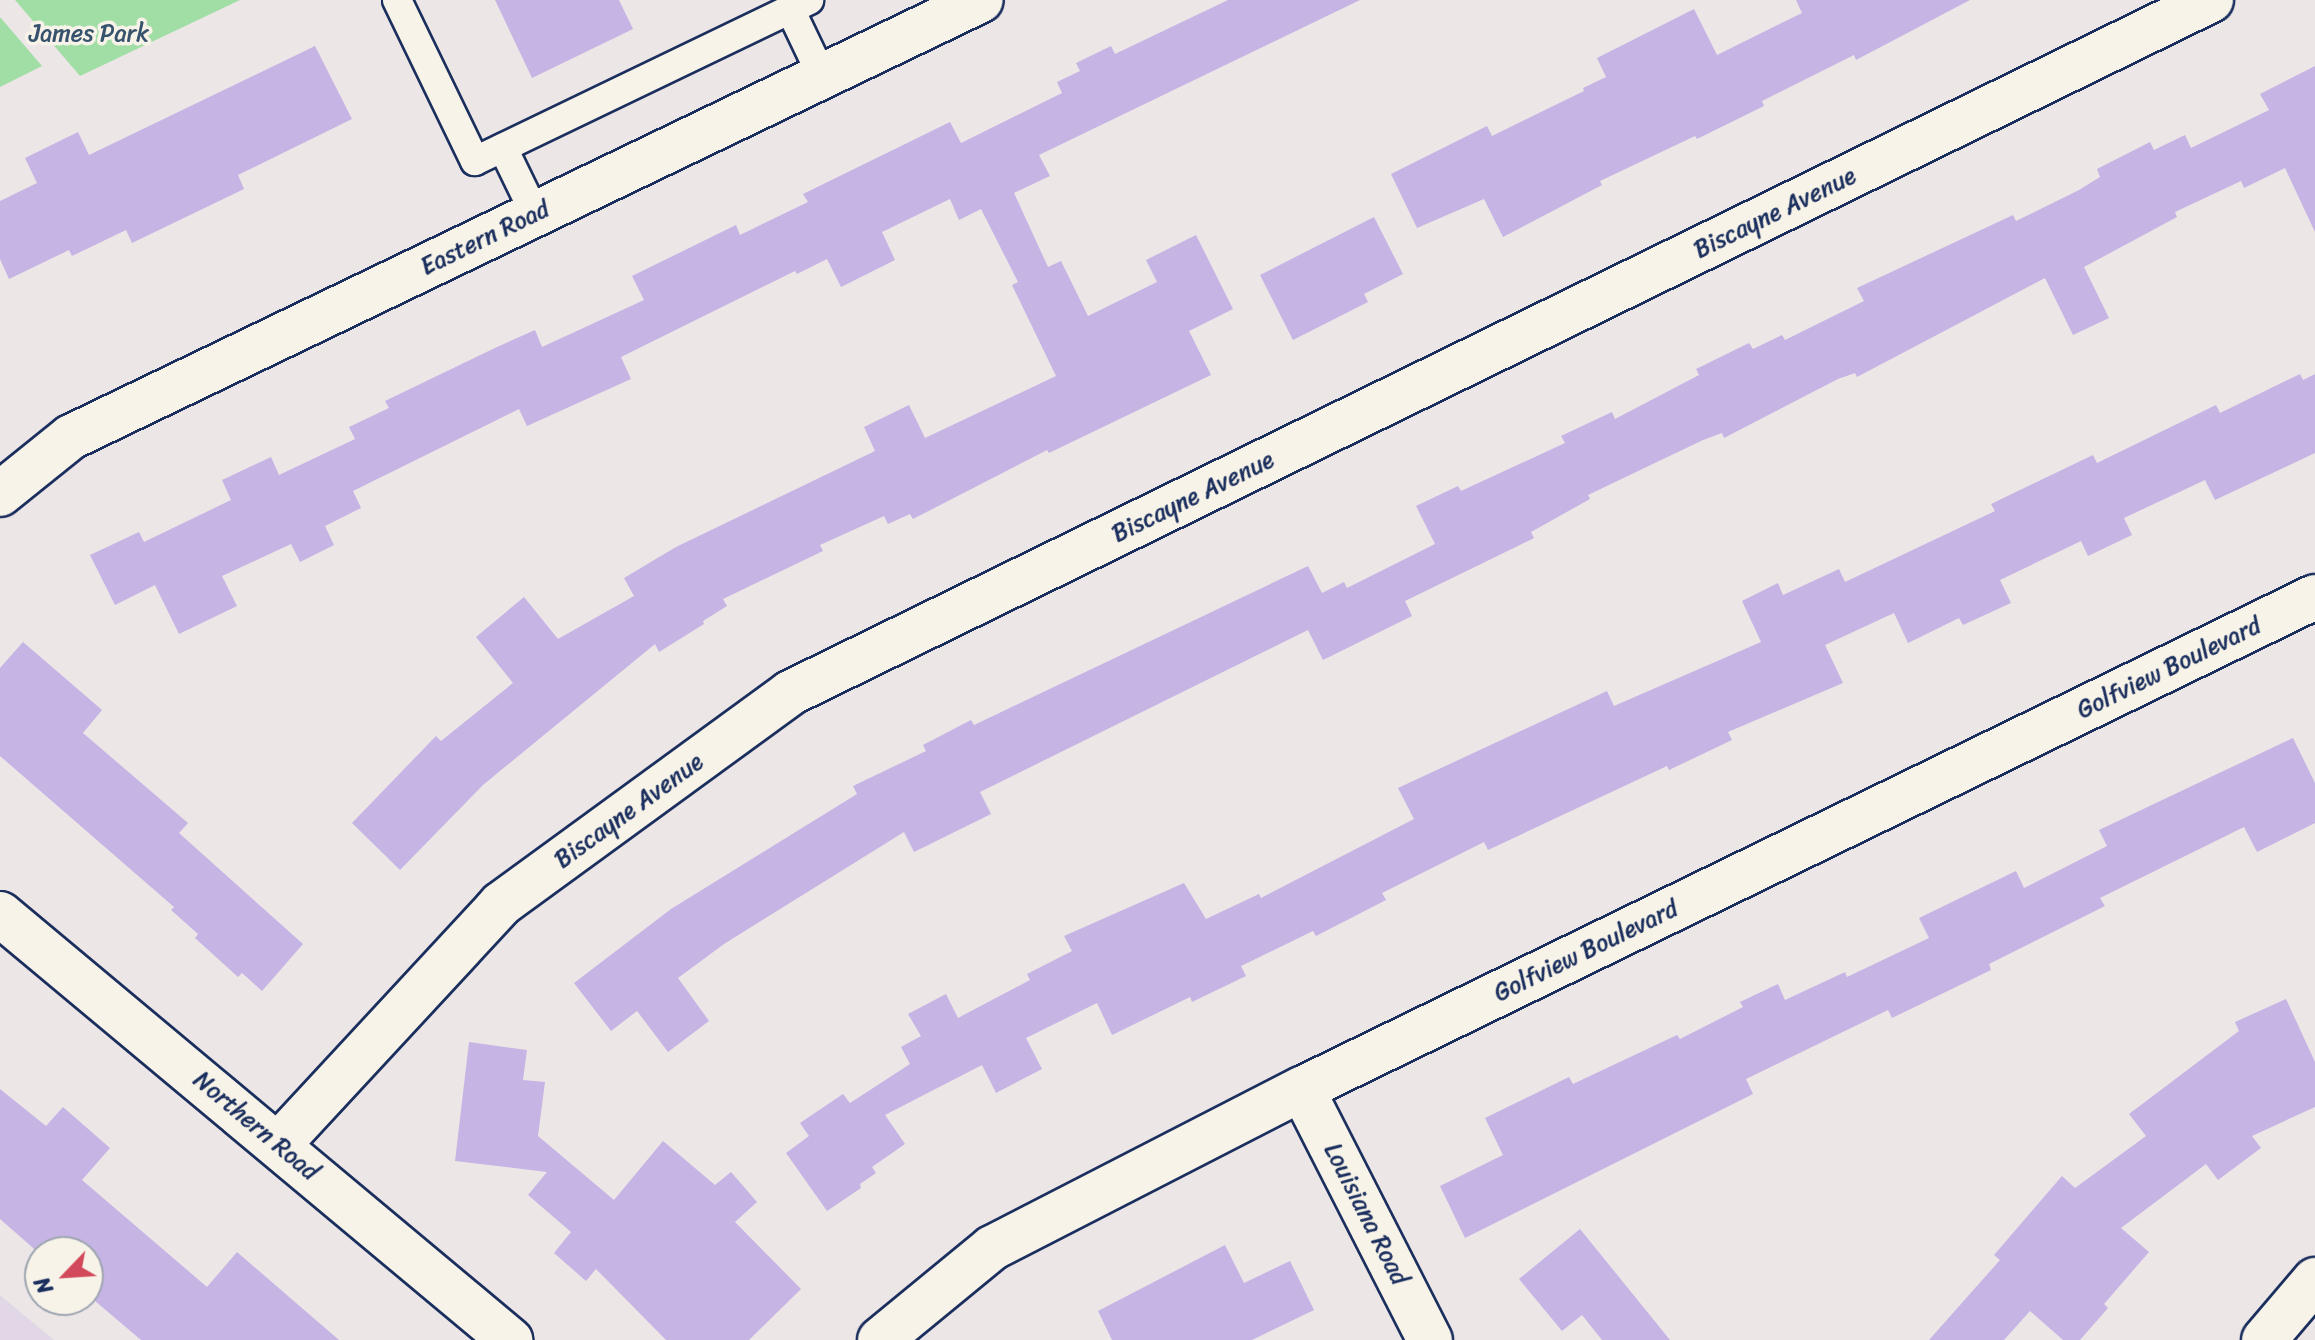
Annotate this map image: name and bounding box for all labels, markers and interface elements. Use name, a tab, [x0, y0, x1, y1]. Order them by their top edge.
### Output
park label: James Park	[29, 20, 149, 48]
street label: Biscayne Avenue	[1689, 161, 1861, 265]
street label: Eastern Road	[416, 194, 554, 282]
street label: Biscayne Avenue	[1107, 445, 1279, 549]
street label: Golfview Boulevard	[2072, 611, 2266, 725]
street label: Biscayne Avenue	[549, 747, 709, 875]
street label: Golfview Boulevard	[1489, 894, 1683, 1008]
street label: Northern Road	[188, 1065, 324, 1187]
street label: Louisiana Road	[1318, 1138, 1414, 1290]
north arrow	[24, 1236, 104, 1316]
text: N	[23, 1270, 65, 1301]

